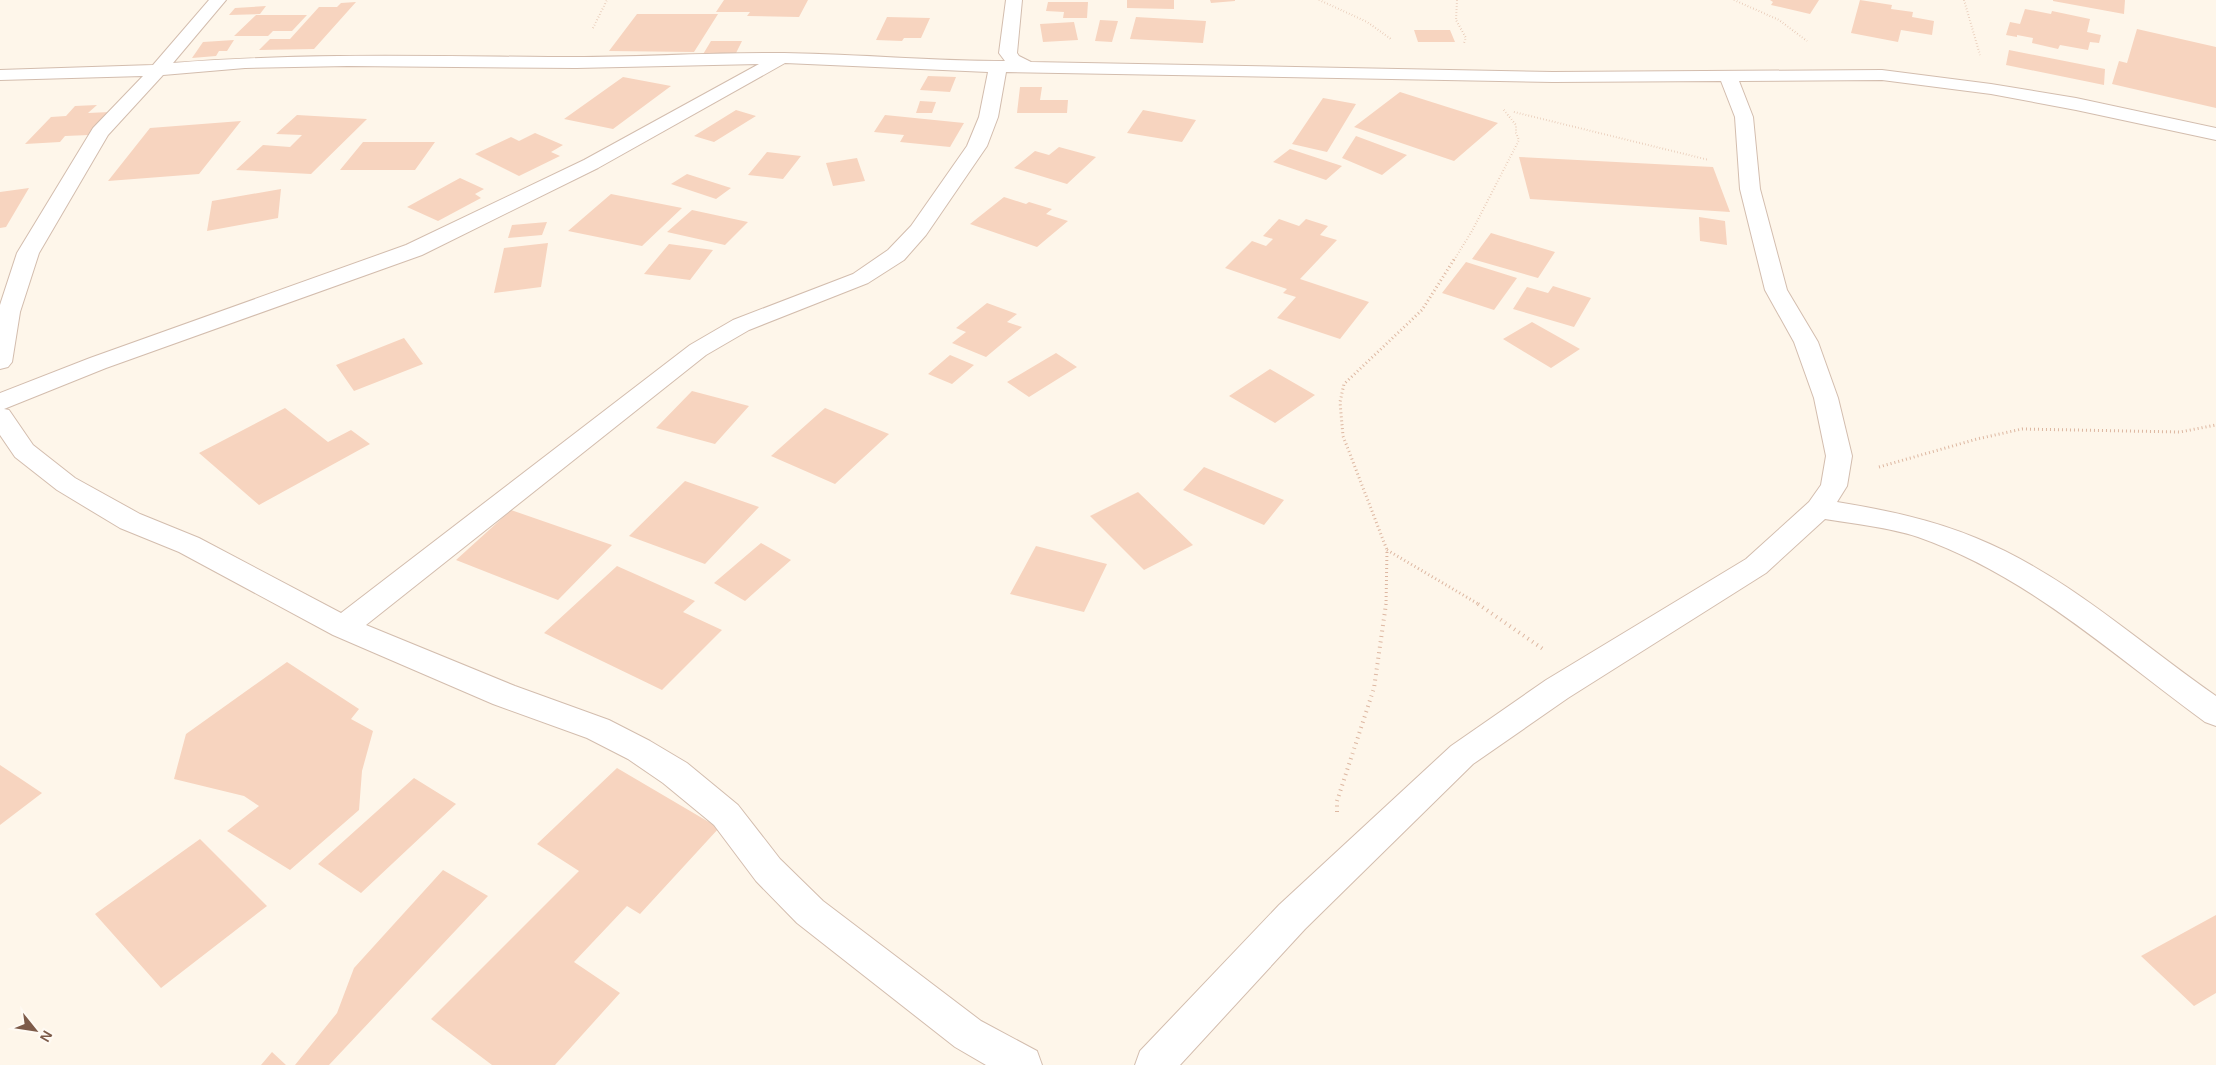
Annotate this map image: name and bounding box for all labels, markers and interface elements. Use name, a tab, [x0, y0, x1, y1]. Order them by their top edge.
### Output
north arrow	[10, 1005, 60, 1055]
text: N	[37, 1028, 56, 1045]

